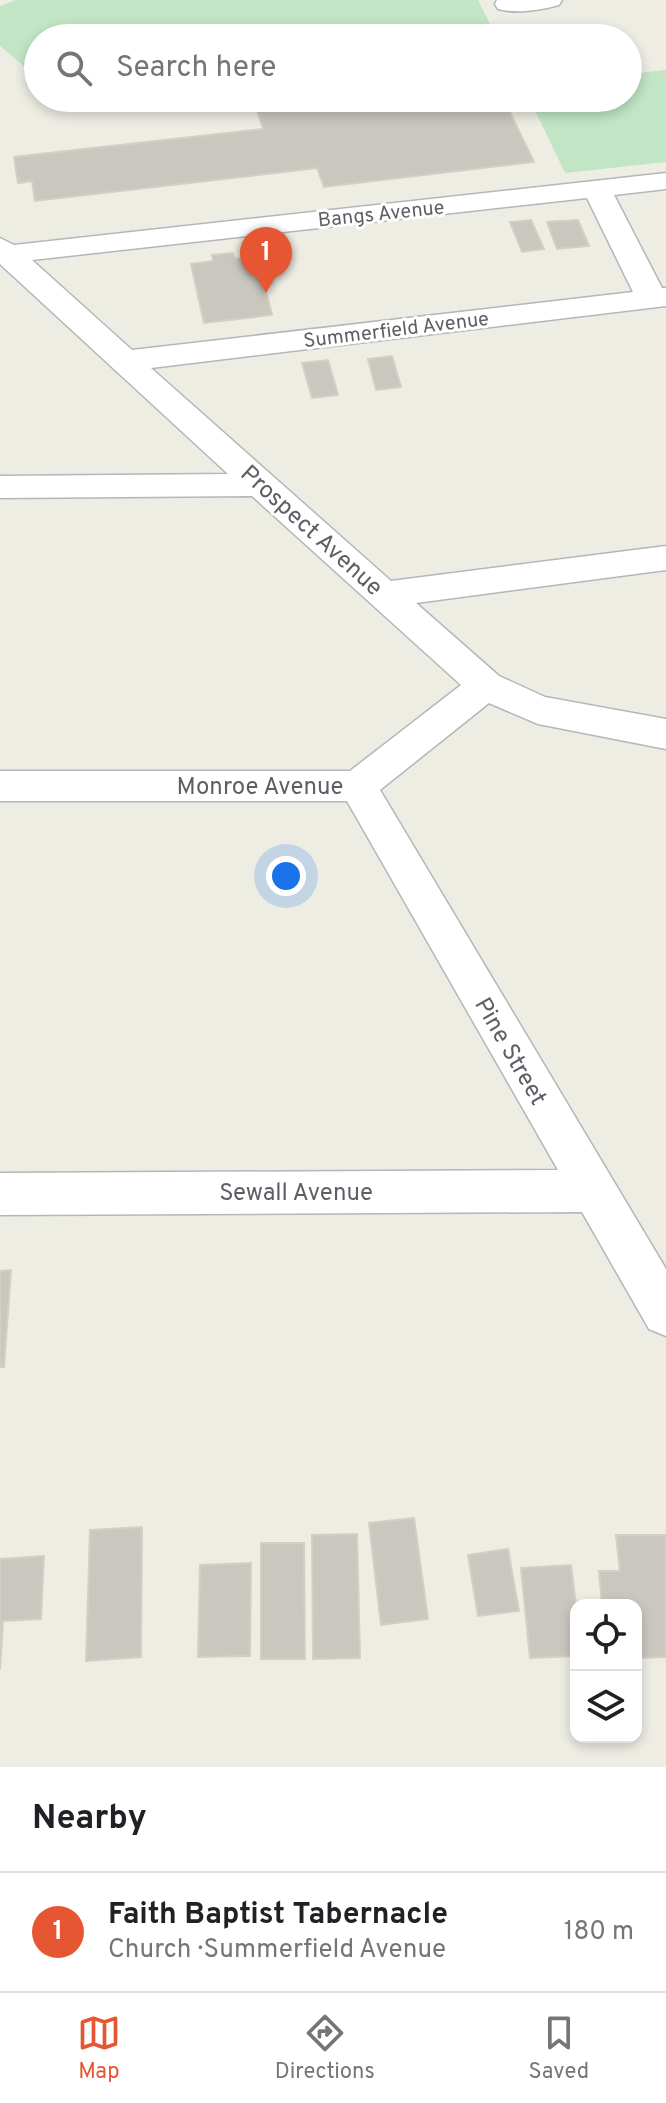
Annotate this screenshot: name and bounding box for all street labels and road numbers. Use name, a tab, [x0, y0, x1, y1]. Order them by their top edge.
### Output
street label: Bangs Avenue	[317, 195, 446, 235]
street label: Summerfield Avenue	[302, 307, 490, 355]
street label: Prospect Avenue	[233, 460, 388, 603]
street label: Monroe Avenue	[177, 773, 343, 803]
street label: Pine Street	[466, 993, 552, 1111]
street label: Sewall Avenue	[219, 1179, 373, 1209]

